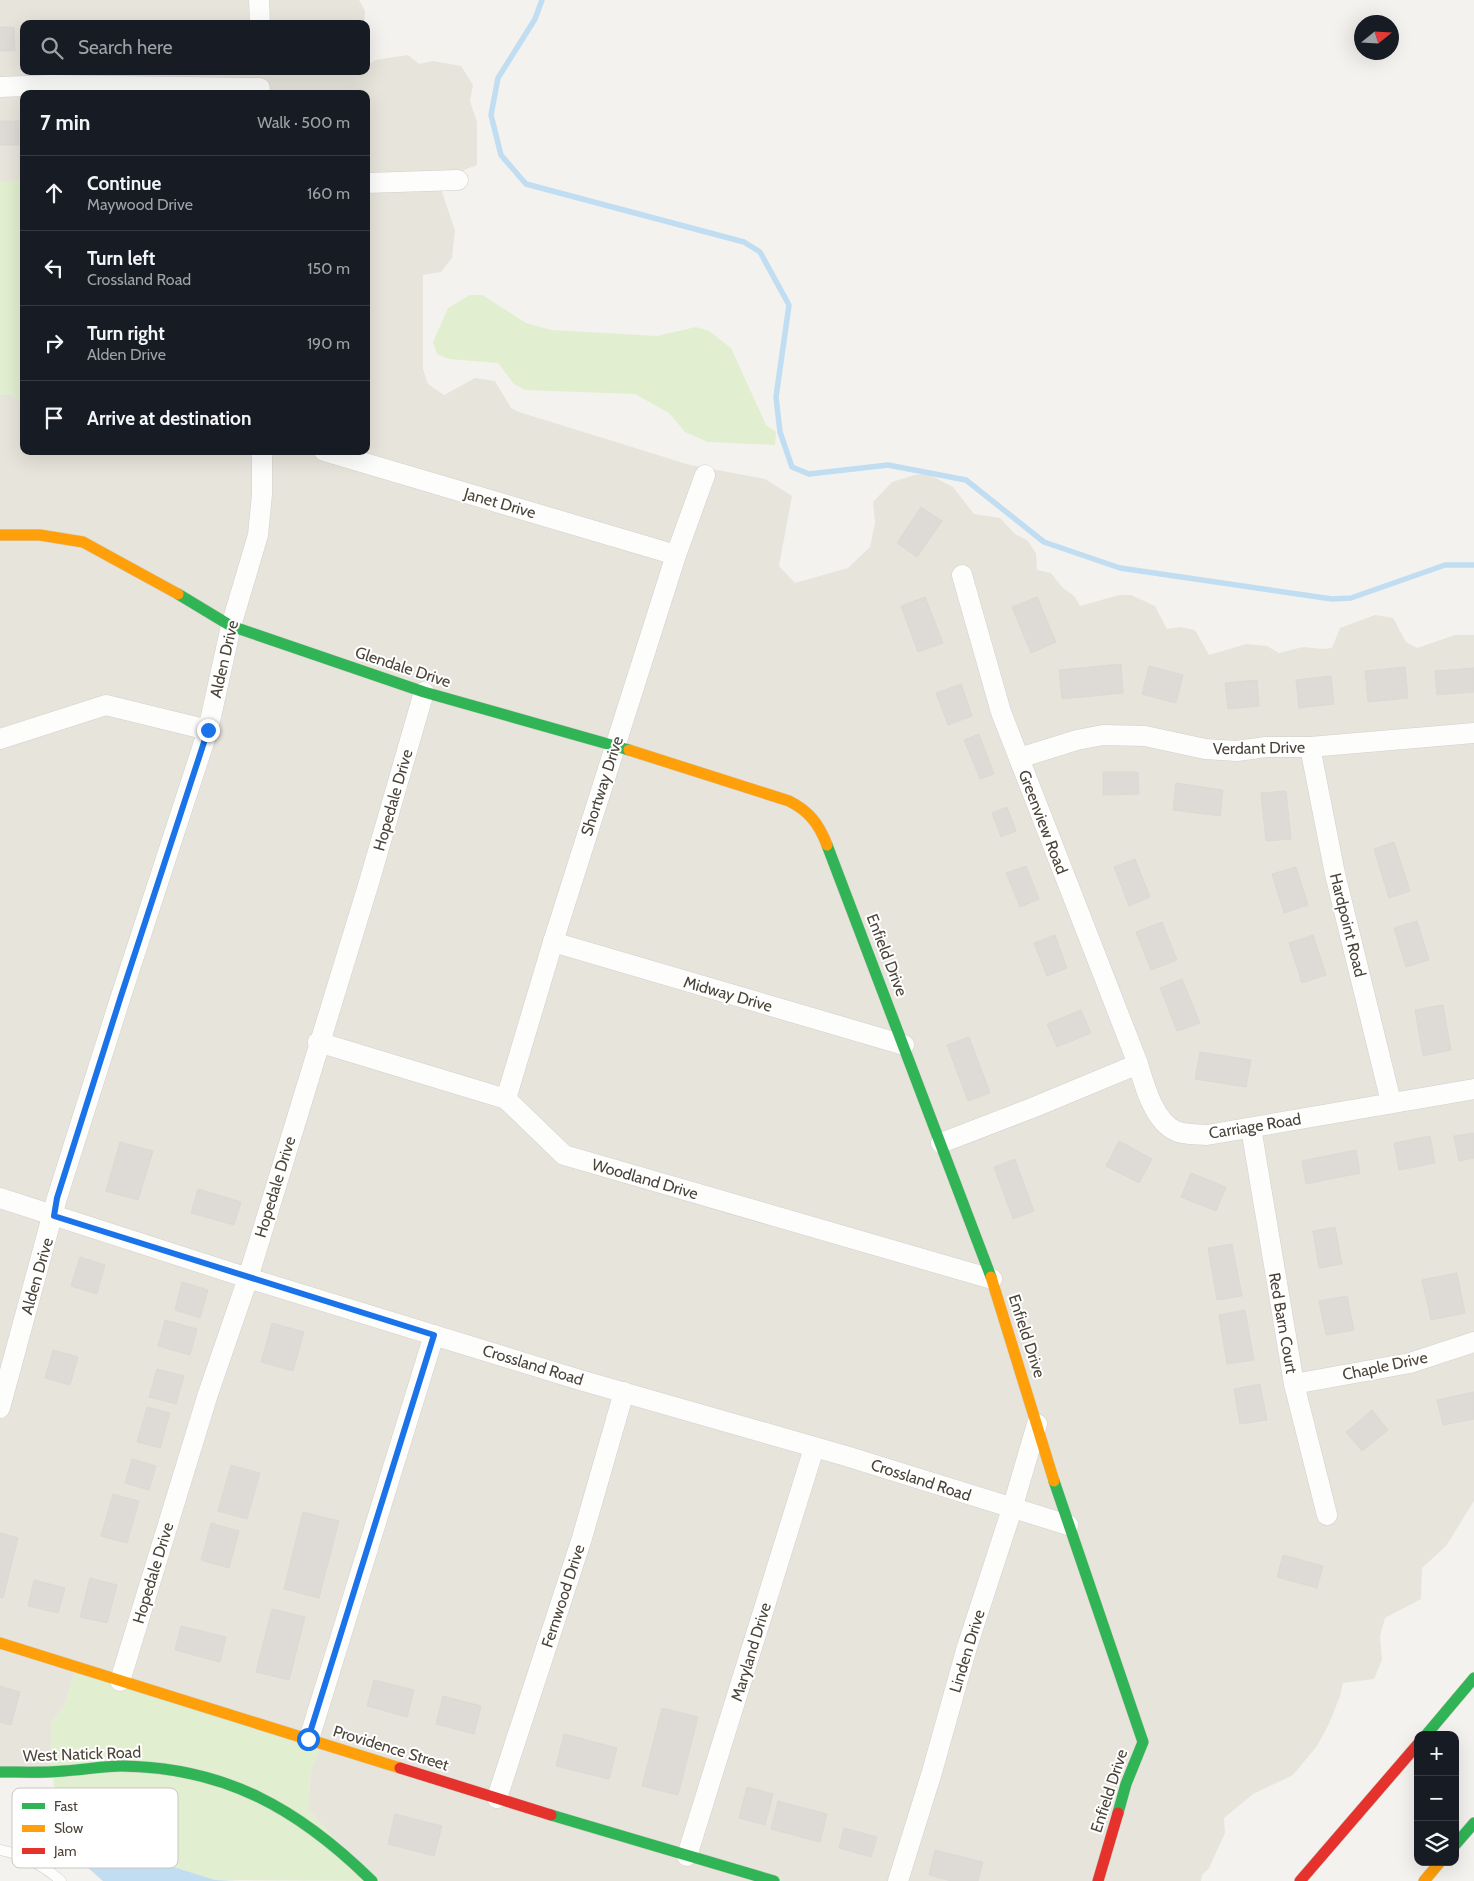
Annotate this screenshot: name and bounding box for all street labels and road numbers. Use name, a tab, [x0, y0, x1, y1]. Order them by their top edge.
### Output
street label: Janet Drive	[461, 483, 538, 522]
street label: Alden Drive	[206, 618, 242, 700]
street label: Glendale Drive	[353, 643, 453, 691]
street label: Shortway Drive	[577, 734, 627, 838]
street label: Verdant Drive	[1213, 738, 1305, 758]
street label: Hopedale Drive	[369, 747, 417, 853]
street label: Greenview Road	[1014, 767, 1072, 877]
street label: Hardpoint Road	[1326, 871, 1370, 979]
street label: Enfield Drive	[863, 911, 911, 999]
street label: Midway Drive	[681, 972, 775, 1016]
street label: Carriage Road	[1207, 1109, 1303, 1143]
street label: Hopedale Drive	[251, 1134, 299, 1240]
street label: Woodland Drive	[590, 1155, 700, 1203]
street label: Alden Drive	[17, 1235, 57, 1317]
street label: Red Barn Court	[1265, 1271, 1301, 1376]
street label: Enfield Drive	[1005, 1292, 1049, 1380]
street label: Crossland Road	[480, 1341, 586, 1389]
street label: Chaple Drive	[1341, 1348, 1429, 1384]
street label: Crossland Road	[868, 1455, 974, 1505]
street label: Hopedale Drive	[129, 1520, 177, 1626]
street label: Fernwood Drive	[537, 1542, 589, 1650]
street label: Maryland Drive	[727, 1600, 775, 1704]
street label: Linden Drive	[945, 1607, 989, 1695]
street label: Providence Street	[331, 1721, 452, 1775]
street label: West Natick Road	[22, 1742, 142, 1766]
street label: Enfield Drive	[1087, 1747, 1131, 1835]

